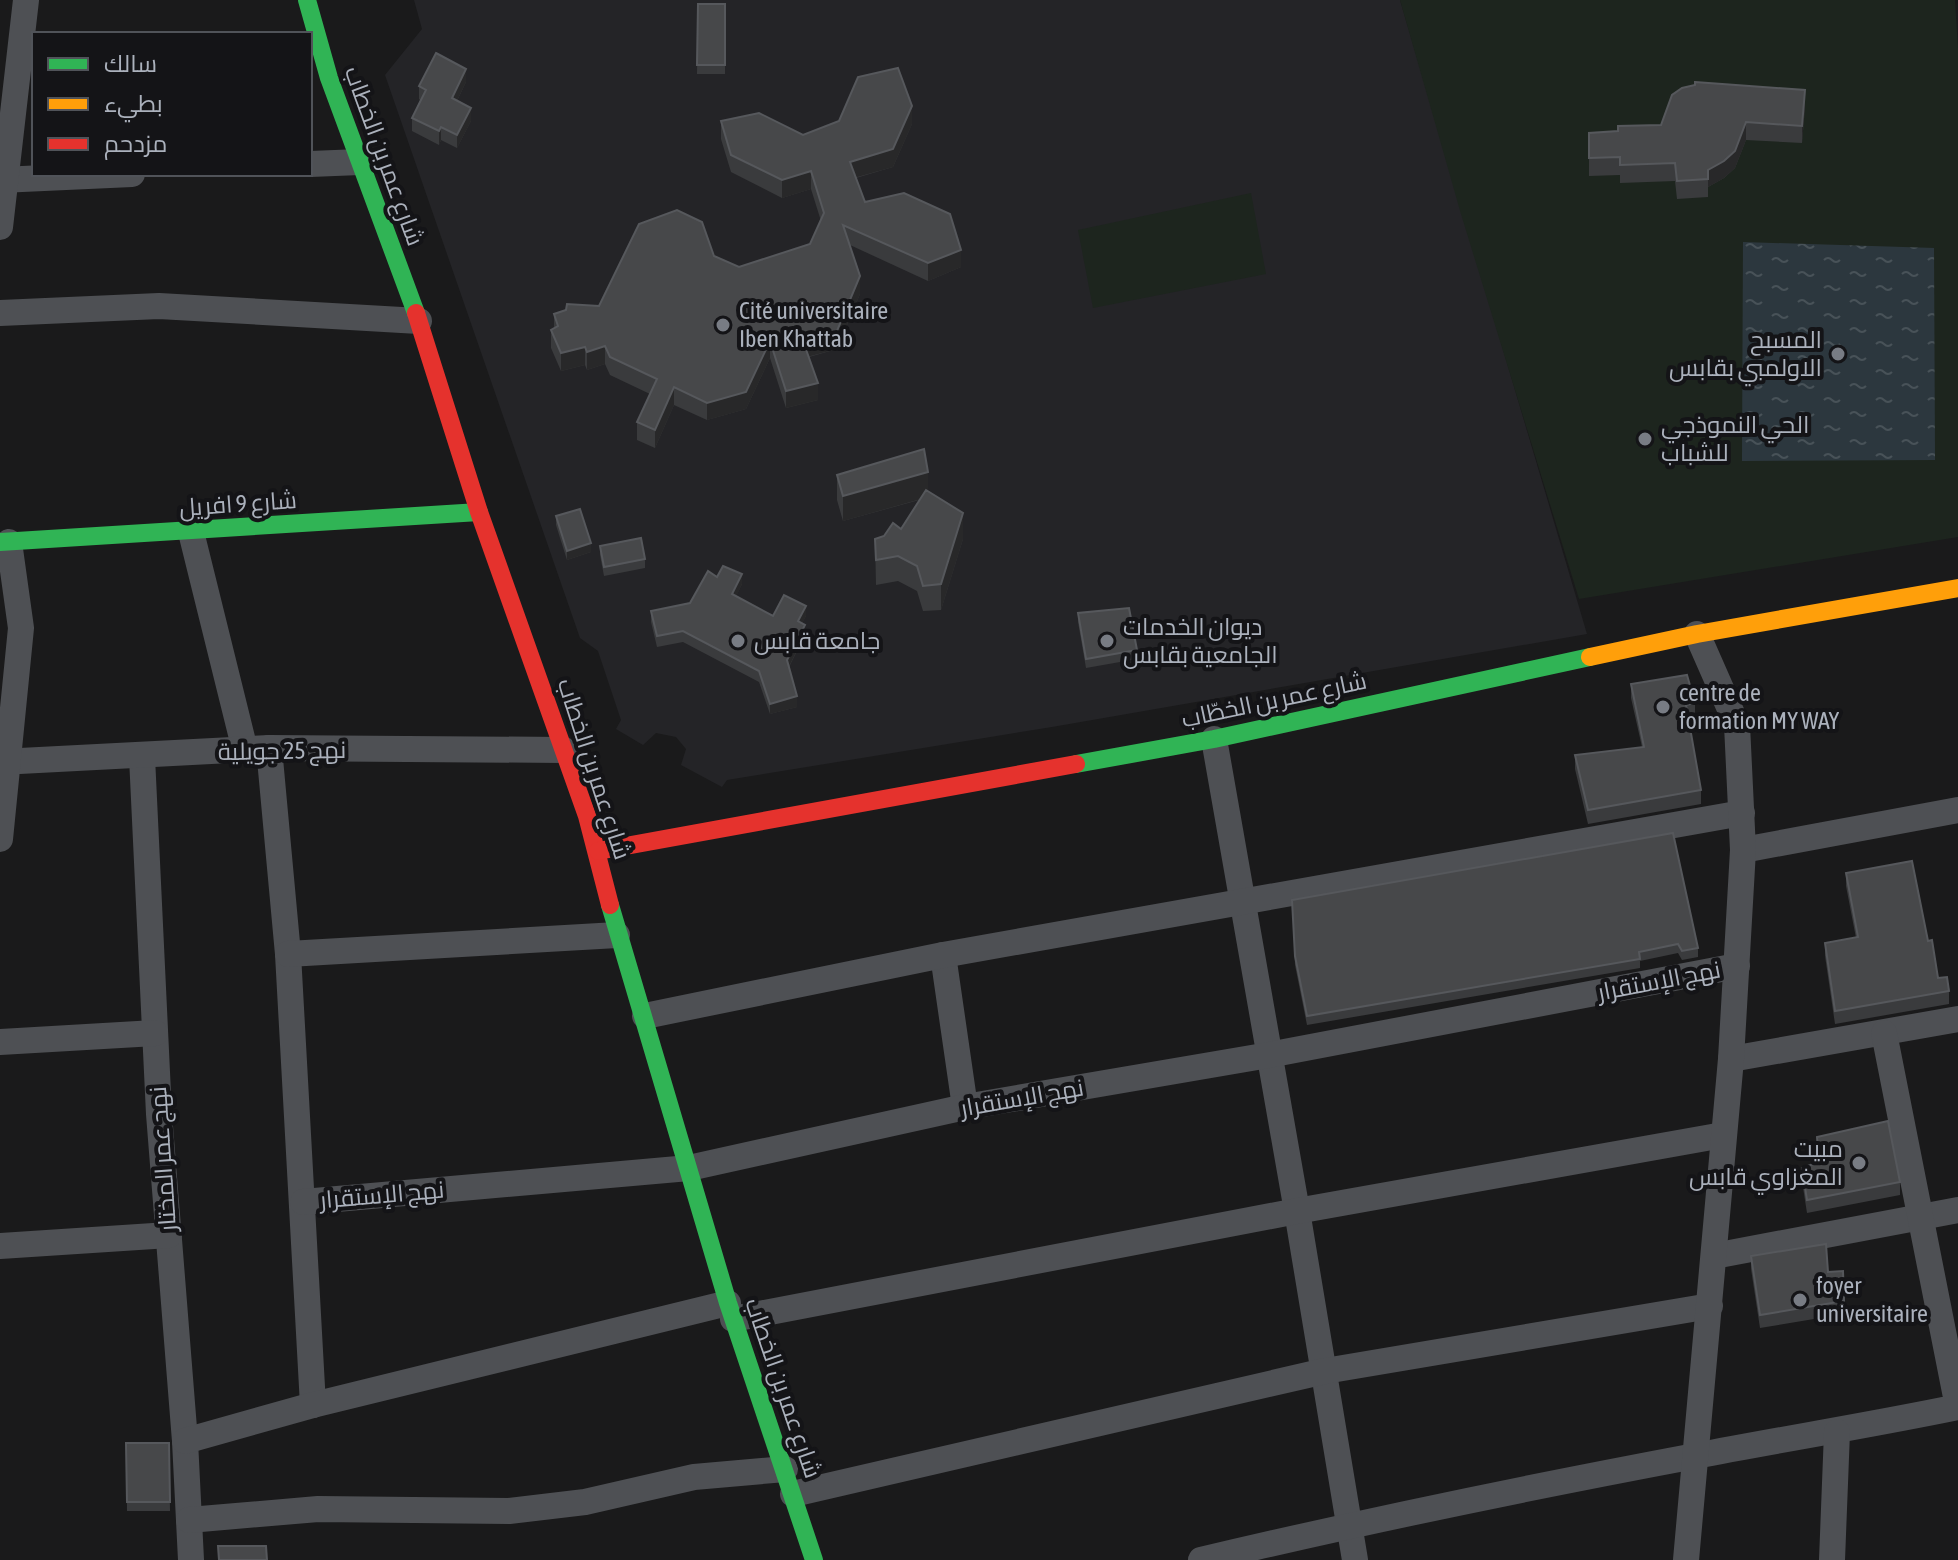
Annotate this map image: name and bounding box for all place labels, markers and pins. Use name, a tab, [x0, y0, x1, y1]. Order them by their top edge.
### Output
place label: Cité universitaire Iben Khattab	[739, 297, 888, 352]
marker: Cité universitaire Iben Khattab	[714, 316, 732, 334]
place label: المسبح الاولمبي بقابس	[1669, 326, 1822, 387]
marker: المسبح الاولمبي بقابس	[1829, 345, 1847, 363]
place label: الحي النموذجي للشباب	[1661, 411, 1809, 466]
marker: الحي النموذجي للشباب	[1636, 430, 1654, 448]
place label: ديوان الخدمات الجامعية بقابس	[1123, 613, 1278, 669]
place label: جامعة قابس	[754, 627, 880, 655]
marker: جامعة قابس	[729, 632, 747, 650]
marker: ديوان الخدمات الجامعية بقابس	[1098, 632, 1116, 650]
place label: centre de formation MY WAY	[1679, 679, 1840, 734]
marker: centre de formation MY WAY	[1654, 698, 1672, 716]
place label: مبيت المغزاوي قابس	[1689, 1135, 1843, 1195]
marker: مبيت المغزاوي قابس	[1850, 1154, 1868, 1172]
place label: foyer universitaire	[1816, 1272, 1928, 1327]
marker: foyer universitaire	[1791, 1291, 1809, 1309]

